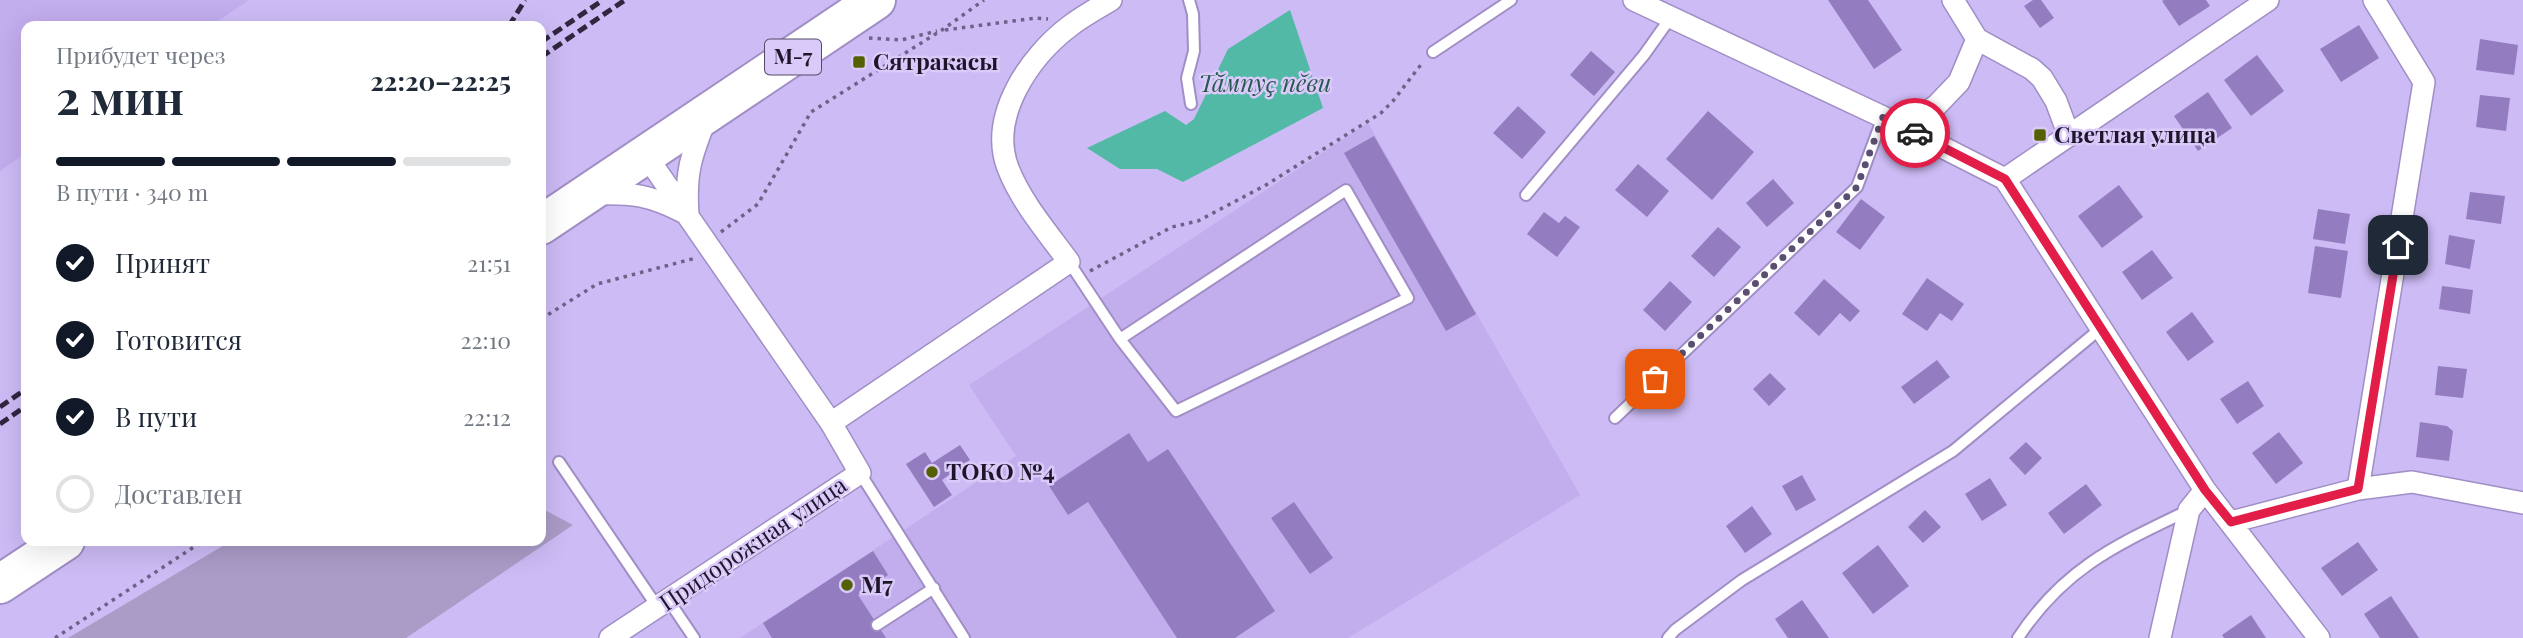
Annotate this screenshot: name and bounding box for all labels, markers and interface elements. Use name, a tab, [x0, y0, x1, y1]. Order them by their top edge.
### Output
text: Прибудет через	[56, 39, 225, 70]
road number: М-7	[765, 40, 821, 74]
place label: Сятракасы	[873, 45, 998, 76]
marker: Сятракасы	[851, 54, 867, 70]
text: 22:20–22:25	[370, 63, 511, 98]
text: 2 мин	[56, 65, 184, 127]
water label: Тӑмпуҫ пӗви	[1199, 66, 1331, 98]
courier	[1880, 98, 1950, 168]
icon: car	[1896, 114, 1934, 152]
place label: Светлая улица	[2054, 118, 2216, 149]
marker: Светлая улица	[2032, 127, 2048, 143]
text: В пути · 340 m	[56, 176, 208, 207]
pin	[2368, 215, 2428, 275]
icon: home	[2379, 226, 2417, 264]
icon: check	[56, 244, 94, 282]
text: Принят	[115, 245, 210, 280]
text: 21:51	[467, 247, 511, 278]
icon: check	[56, 321, 94, 359]
text: Готовится	[115, 322, 242, 357]
text: 22:10	[461, 324, 511, 355]
pin	[1625, 349, 1685, 409]
icon: bag	[1636, 360, 1674, 398]
icon: check	[56, 398, 94, 436]
text: В пути	[115, 399, 197, 434]
text: 22:12	[463, 401, 511, 432]
place label: ТОКО №4	[946, 455, 1055, 486]
marker: ТОКО №4	[924, 464, 940, 480]
street label: Придорожная улица	[652, 468, 852, 617]
text: Доставлен	[115, 476, 242, 511]
place label: М7	[861, 568, 893, 599]
marker: М7	[839, 577, 855, 593]

